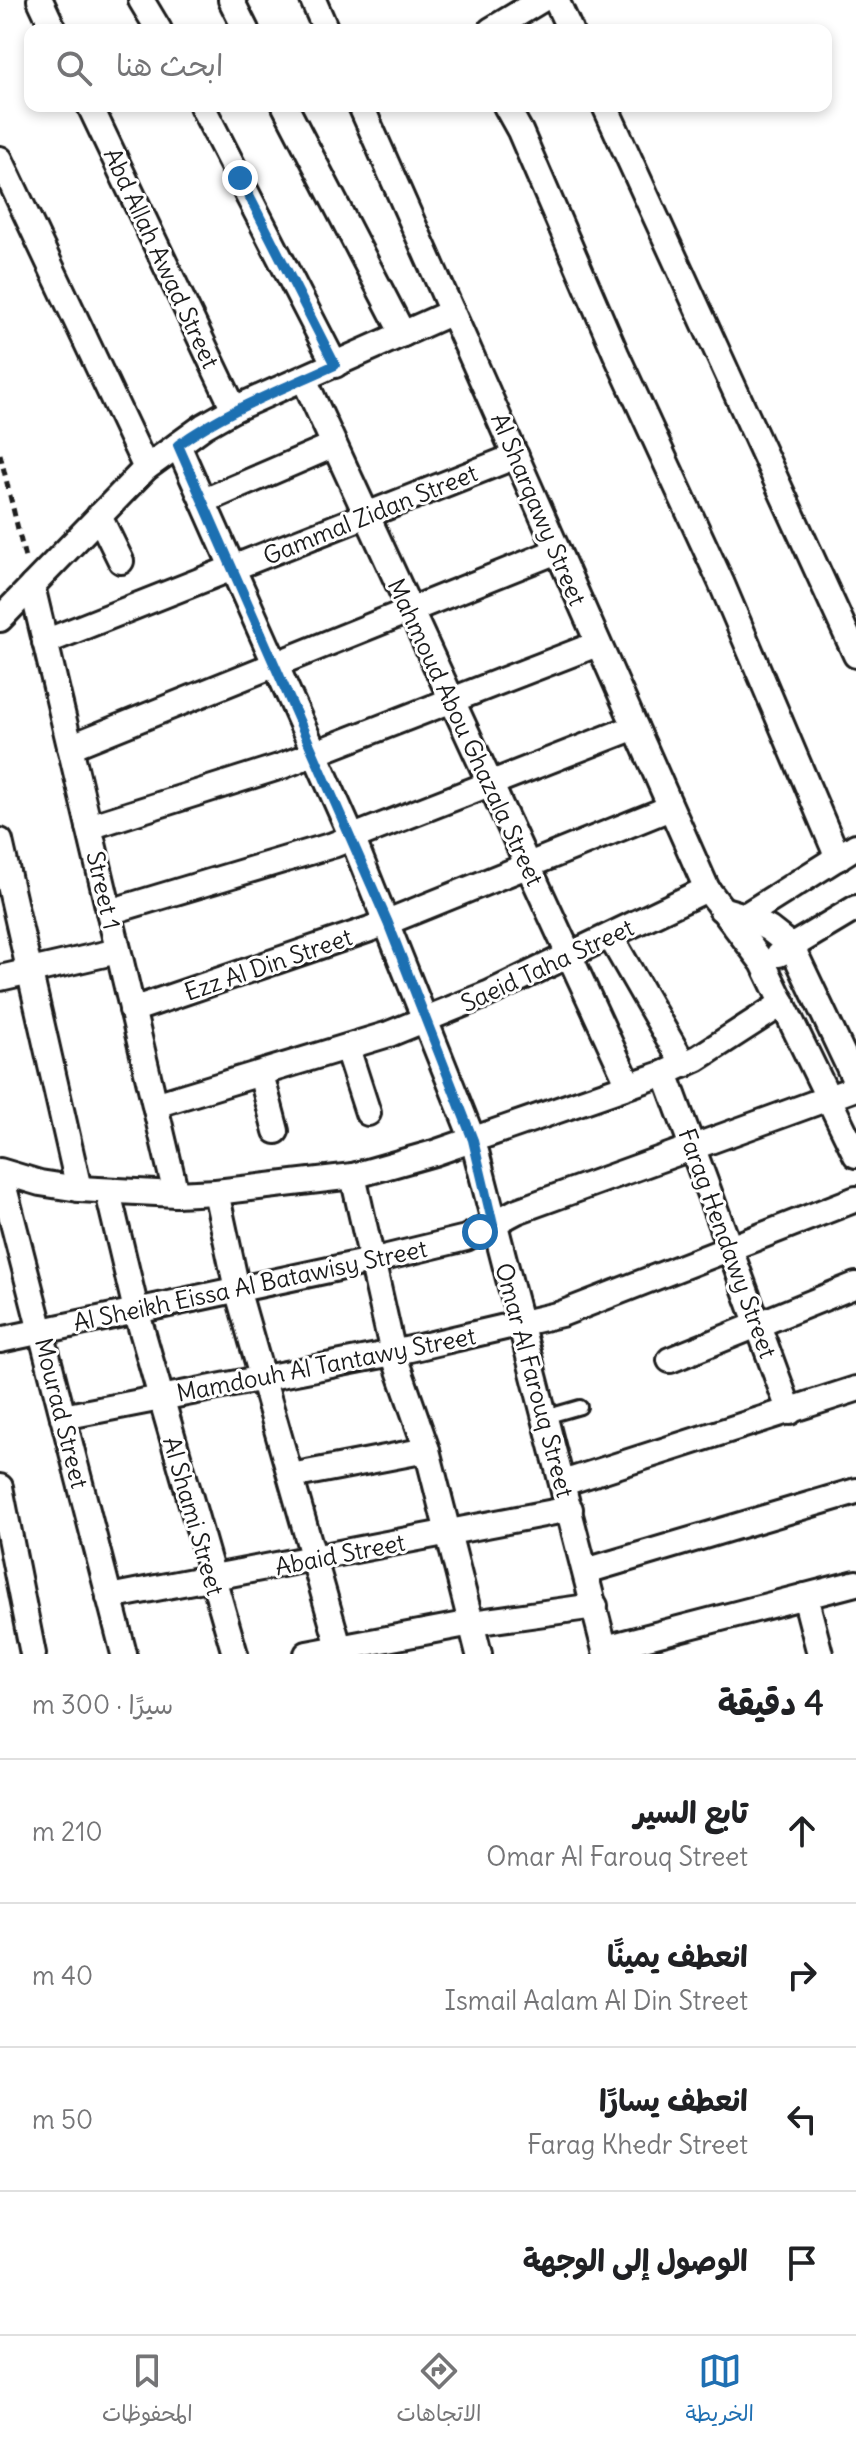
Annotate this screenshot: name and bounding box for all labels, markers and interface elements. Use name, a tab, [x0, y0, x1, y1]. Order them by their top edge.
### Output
search box	[24, 24, 832, 112]
icon: search	[52, 46, 96, 90]
text: ابحث هنا	[116, 46, 223, 84]
street label: Abd Allah Awad Street	[98, 143, 226, 373]
route end	[222, 160, 258, 196]
street label: Al Sharqawy Street	[485, 408, 593, 610]
street label: Gammal Zidan Street	[258, 457, 482, 571]
street label: Mahmoud Abou Ghazala Street	[381, 574, 551, 890]
street label: Street 1	[80, 848, 128, 932]
street label: Saeid Taha Street	[456, 912, 638, 1018]
street label: Ezz Al Din Street	[180, 921, 356, 1007]
street label: Farag Hendawy Street	[672, 1124, 784, 1362]
route start	[462, 1214, 498, 1250]
street label: Al Sheikh Eissa Al Batawisy Street	[70, 1233, 430, 1337]
street label: Omar Al Farouq Street	[489, 1259, 581, 1501]
street label: Mamdouh Al Tantawy Street	[174, 1320, 478, 1408]
street label: Mourad Street	[29, 1335, 95, 1491]
street label: Al Shami Street	[157, 1433, 231, 1599]
street label: Abaid Street	[273, 1527, 407, 1581]
text: 4 دقيقة	[718, 1681, 824, 1724]
text: سيرًا · 300 m	[32, 1688, 173, 1721]
text: تابع السير	[634, 1793, 748, 1831]
icon: ahead	[780, 1809, 824, 1853]
text: 210 m	[32, 1815, 103, 1848]
text: Omar Al Farouq Street	[486, 1840, 748, 1873]
text: انعطف يمينًا	[607, 1937, 748, 1975]
icon: right	[780, 1953, 824, 1997]
text: 40 m	[32, 1959, 93, 1992]
text: Ismail Aalam Al Din Street	[445, 1984, 748, 2017]
text: انعطف يسارًا	[599, 2081, 748, 2119]
icon: left	[780, 2097, 824, 2141]
text: 50 m	[32, 2103, 93, 2136]
text: Farag Khedr Street	[527, 2128, 748, 2161]
text: الوصول إلى الوجهة	[523, 2241, 748, 2279]
icon: arrive	[780, 2241, 824, 2285]
tab: المحفوظات	[102, 2349, 193, 2433]
tab: الاتجاهات	[396, 2349, 481, 2433]
tab: الخريطة	[685, 2349, 754, 2433]

